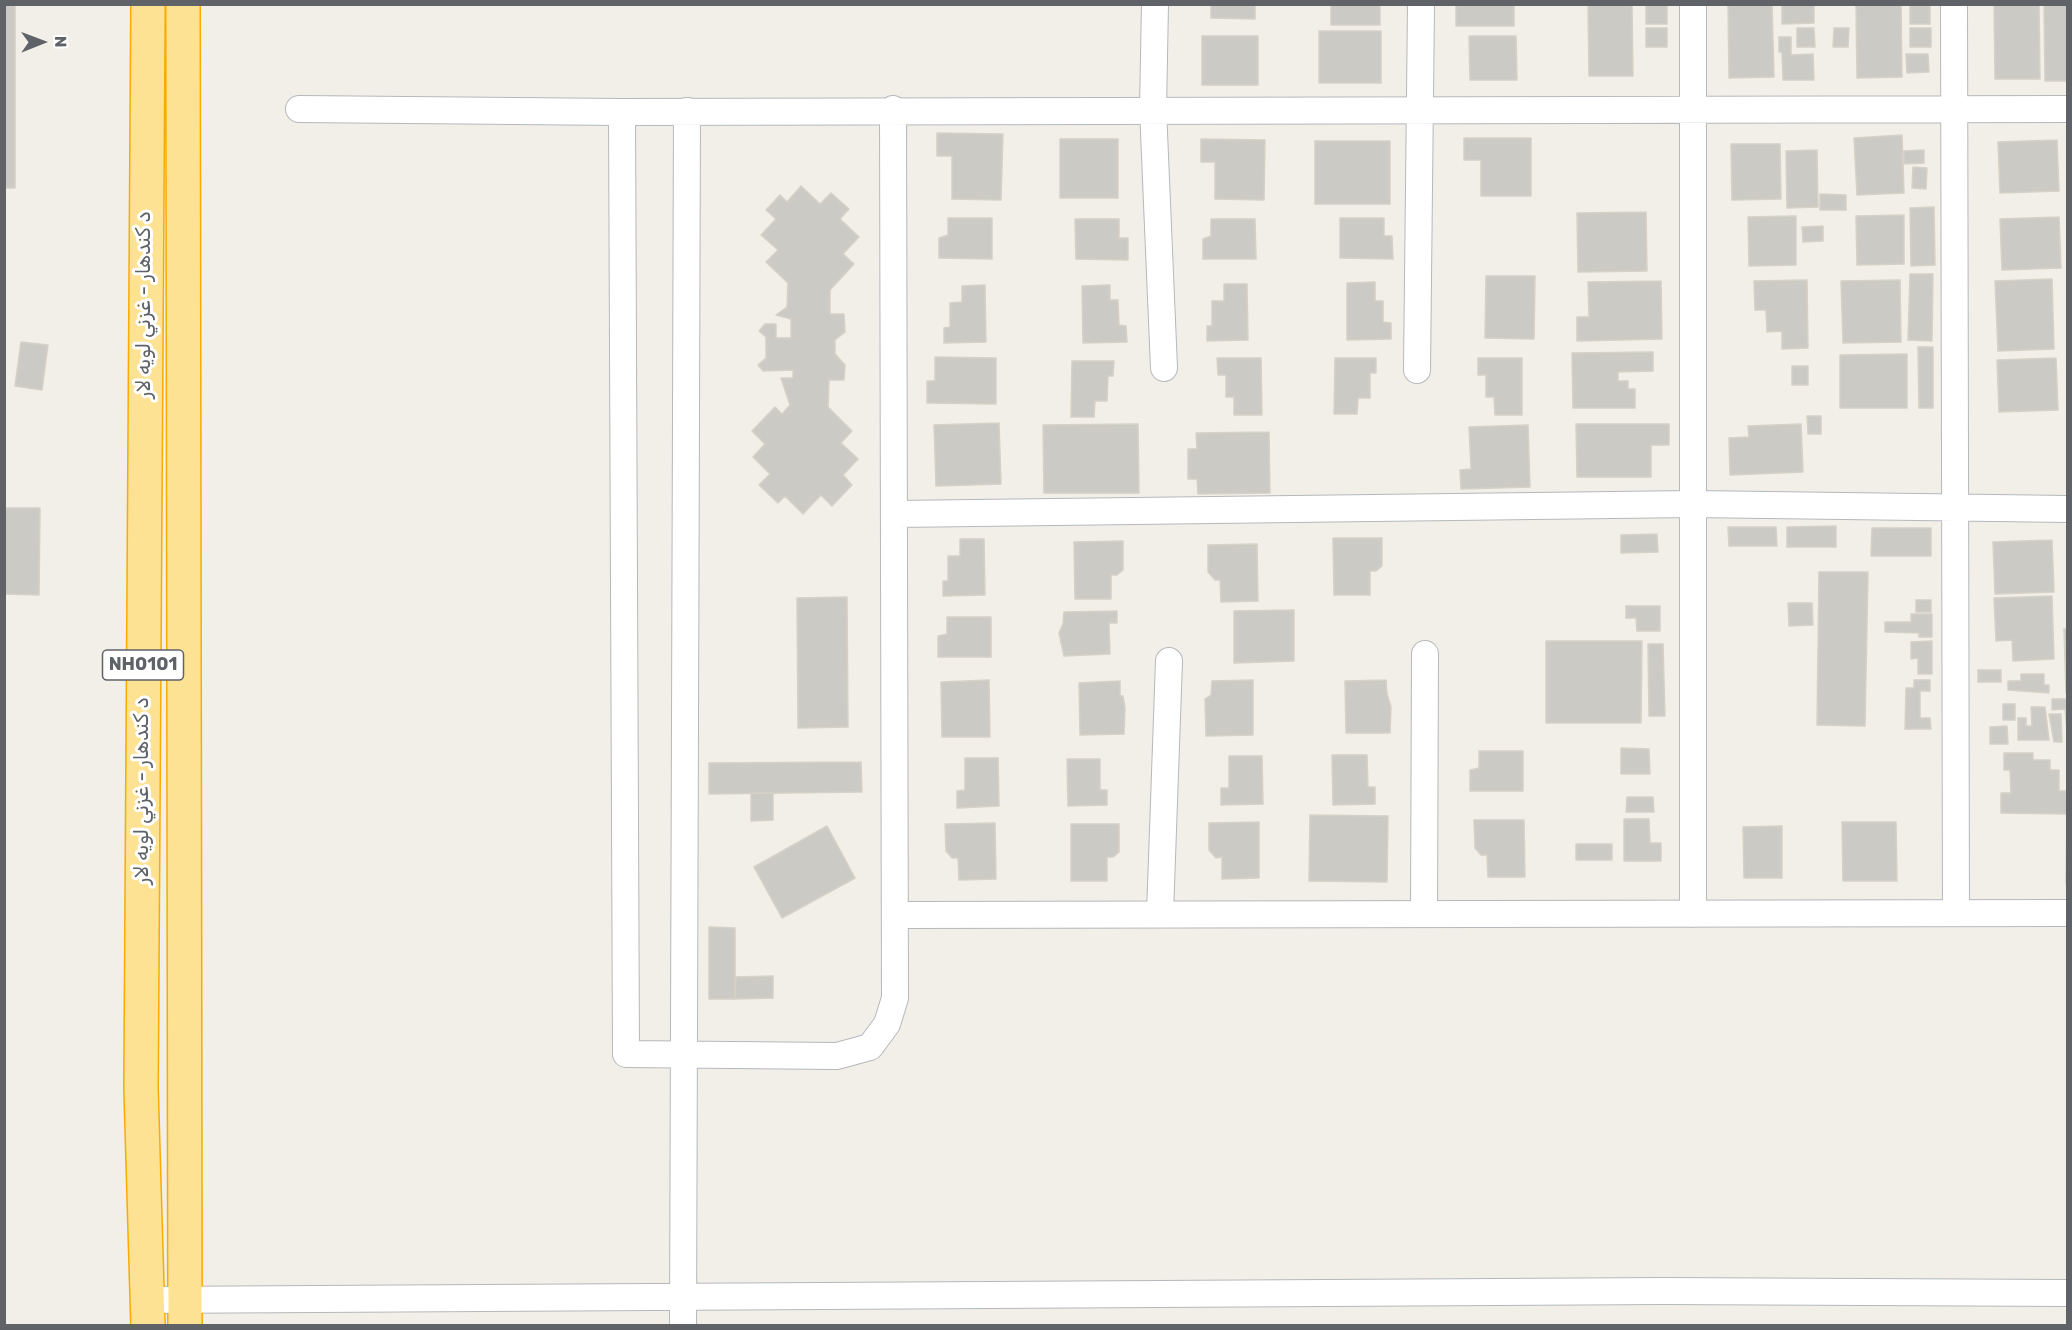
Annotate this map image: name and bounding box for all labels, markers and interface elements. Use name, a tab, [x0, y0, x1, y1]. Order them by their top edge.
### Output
north arrow	[12, 12, 72, 72]
text: N	[51, 36, 70, 48]
street label: د کندهار - غزني لويه لار	[132, 211, 156, 399]
road number: NH0101	[102, 650, 184, 680]
street label: د کندهار - غزني لويه لار	[130, 697, 154, 885]

